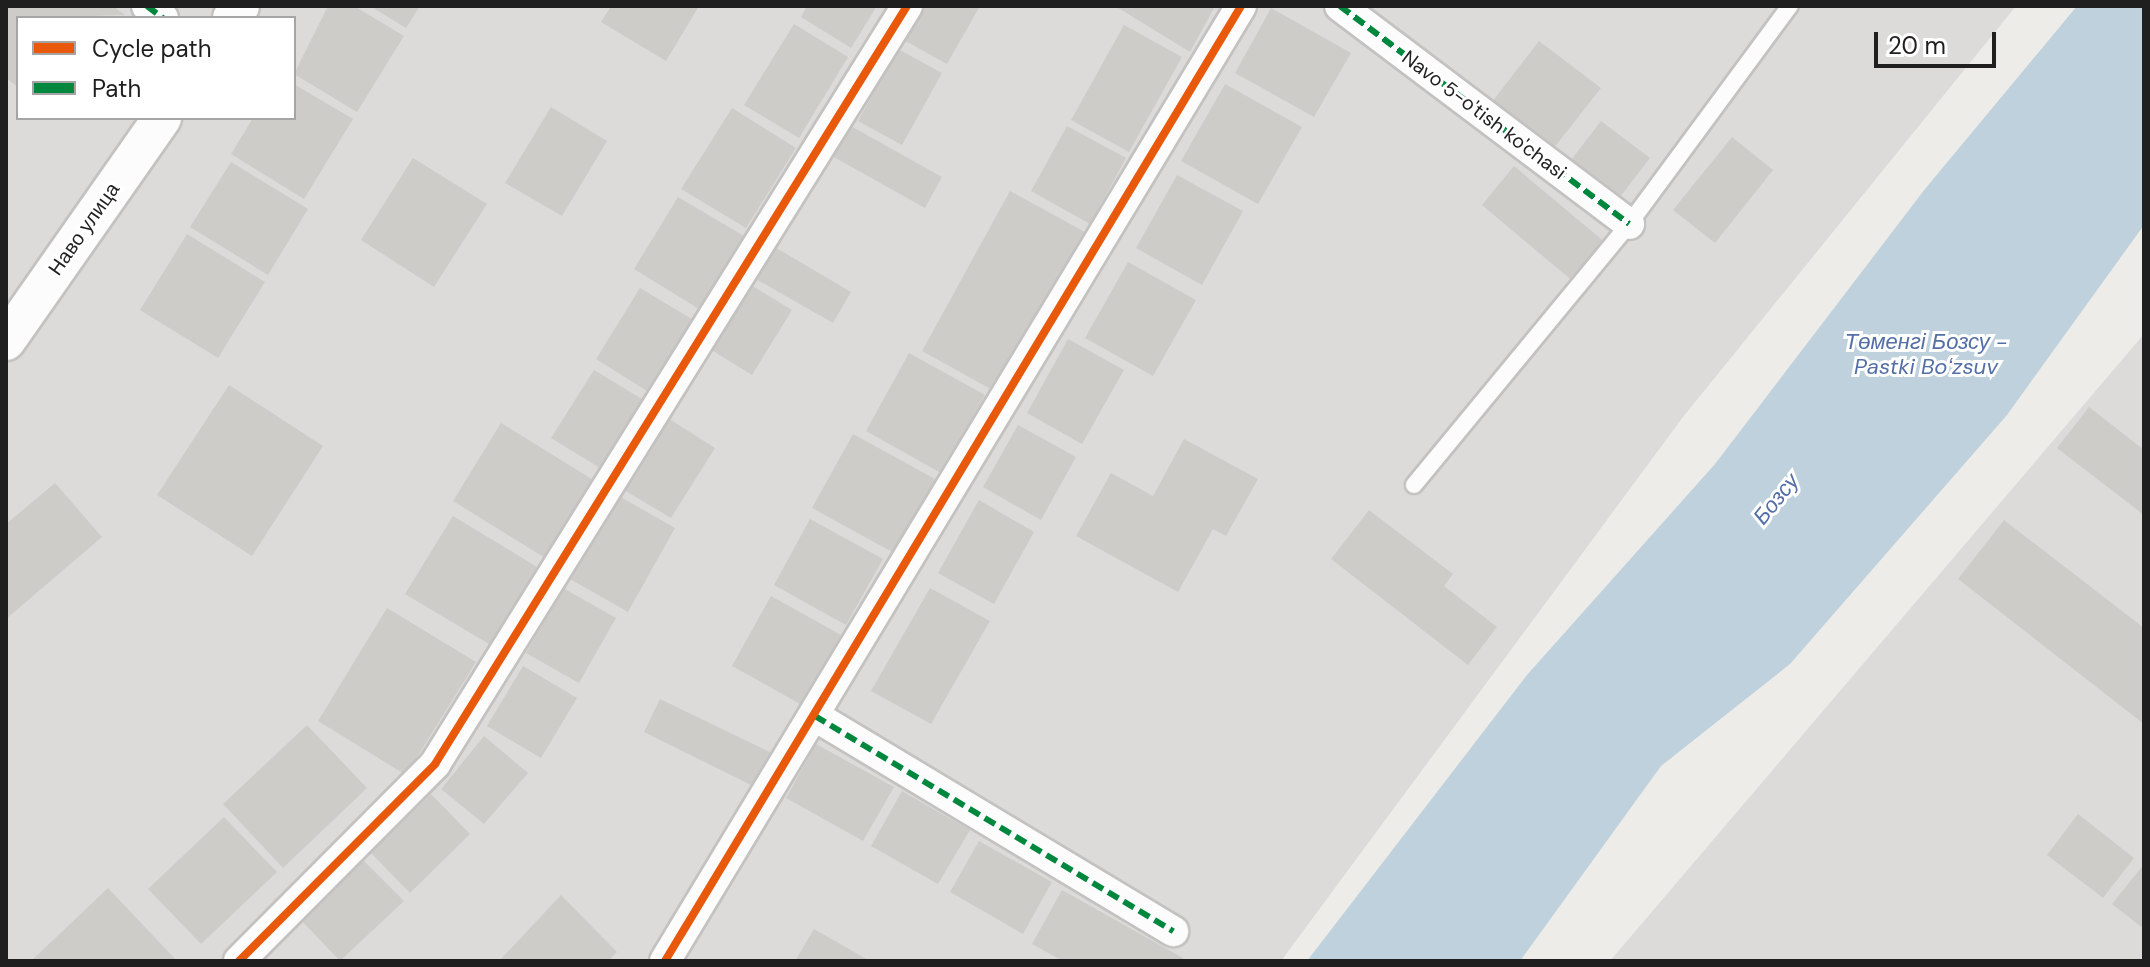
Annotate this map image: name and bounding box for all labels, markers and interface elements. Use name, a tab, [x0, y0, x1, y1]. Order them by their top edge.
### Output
legend	[16, 16, 296, 120]
scale bar	[1878, 16, 2000, 66]
text: 20 m	[1888, 30, 1946, 61]
text: Cycle path	[92, 33, 211, 64]
street label: Navo 5-o'tish ko'chasi	[1397, 45, 1571, 185]
text: Path	[92, 73, 141, 104]
street label: Наво улица	[43, 178, 125, 280]
water label: Төменгі Бозсу - Pastki Boʻzsuv	[1845, 328, 2007, 380]
water label: Бозсу	[1748, 468, 1804, 530]

